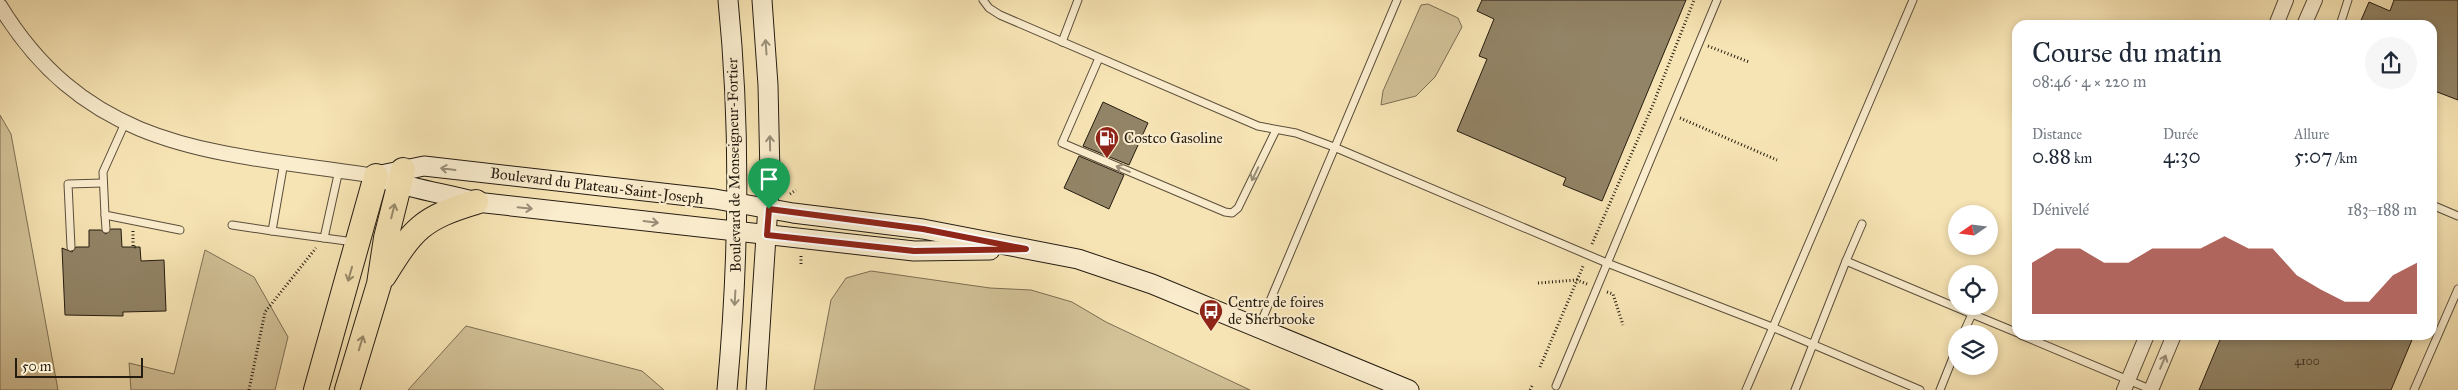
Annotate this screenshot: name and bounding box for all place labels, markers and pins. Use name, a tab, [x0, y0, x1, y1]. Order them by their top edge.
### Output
fuel station icon: Costco Gasoline	[1094, 125, 1120, 159]
place label: Costco Gasoline	[1124, 129, 1223, 147]
pin	[748, 158, 790, 209]
place label: Centre de foires de Sherbrooke	[1228, 293, 1324, 328]
bus stop icon: Centre de foires de Sherbrooke	[1198, 298, 1224, 332]

